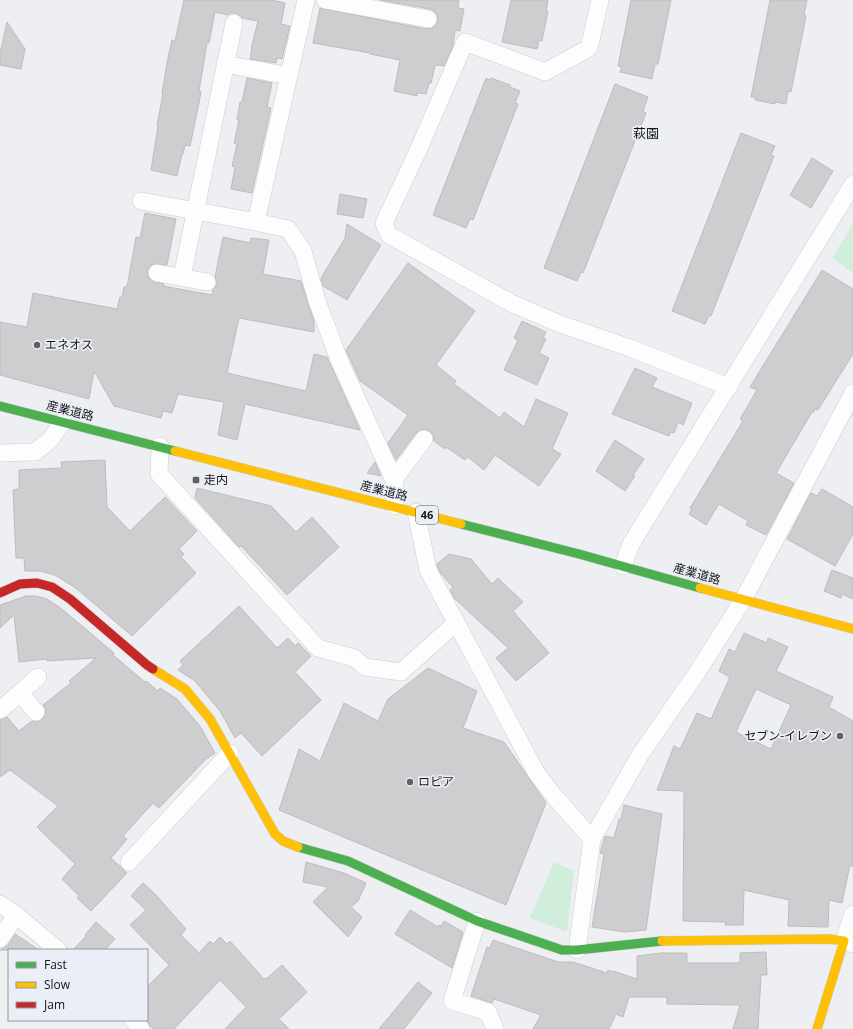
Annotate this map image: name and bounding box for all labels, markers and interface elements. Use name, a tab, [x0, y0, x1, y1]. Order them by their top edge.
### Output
district label: 萩園	[633, 124, 659, 142]
place label: エネオス	[45, 336, 93, 353]
marker: エネオス	[32, 340, 42, 350]
street label: 産業道路	[45, 396, 95, 425]
place label: 走内	[204, 471, 228, 488]
marker: 走内	[191, 475, 201, 485]
street label: 産業道路	[359, 476, 409, 505]
road number: 46	[416, 506, 438, 524]
street label: 産業道路	[672, 559, 723, 588]
place label: セブン-イレブン	[744, 727, 832, 744]
marker: セブン-イレブン	[835, 731, 845, 741]
place label: ロピア	[418, 773, 454, 790]
marker: ロピア	[405, 777, 415, 787]
legend	[8, 949, 148, 1021]
text: Fast	[44, 956, 67, 973]
text: Slow	[44, 976, 71, 993]
text: Jam	[43, 996, 65, 1013]

